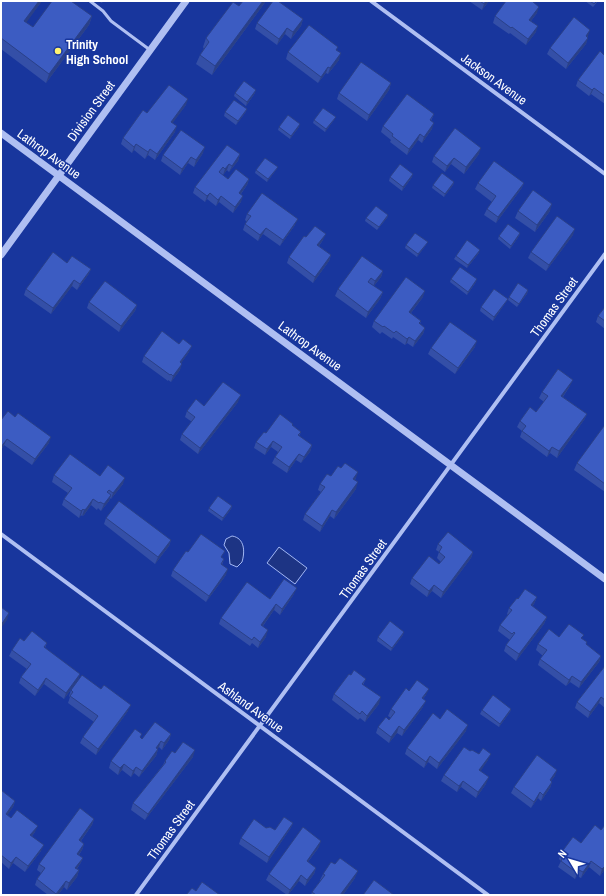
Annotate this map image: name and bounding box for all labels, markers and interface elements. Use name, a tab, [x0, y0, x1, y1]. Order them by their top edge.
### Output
place label: Trinity High School	[66, 36, 128, 68]
marker: Trinity High School	[53, 46, 63, 56]
street label: Jackson Avenue	[458, 49, 530, 109]
street label: Division Street	[63, 77, 119, 145]
street label: Lathrop Avenue	[14, 125, 84, 183]
street label: Thomas Street	[527, 274, 581, 340]
street label: Lathrop Avenue	[275, 317, 345, 375]
street label: Thomas Street	[336, 536, 390, 602]
street label: Ashland Avenue	[214, 677, 287, 737]
street label: Thomas Street	[144, 797, 198, 863]
north arrow	[550, 840, 590, 880]
text: N	[555, 847, 570, 861]

